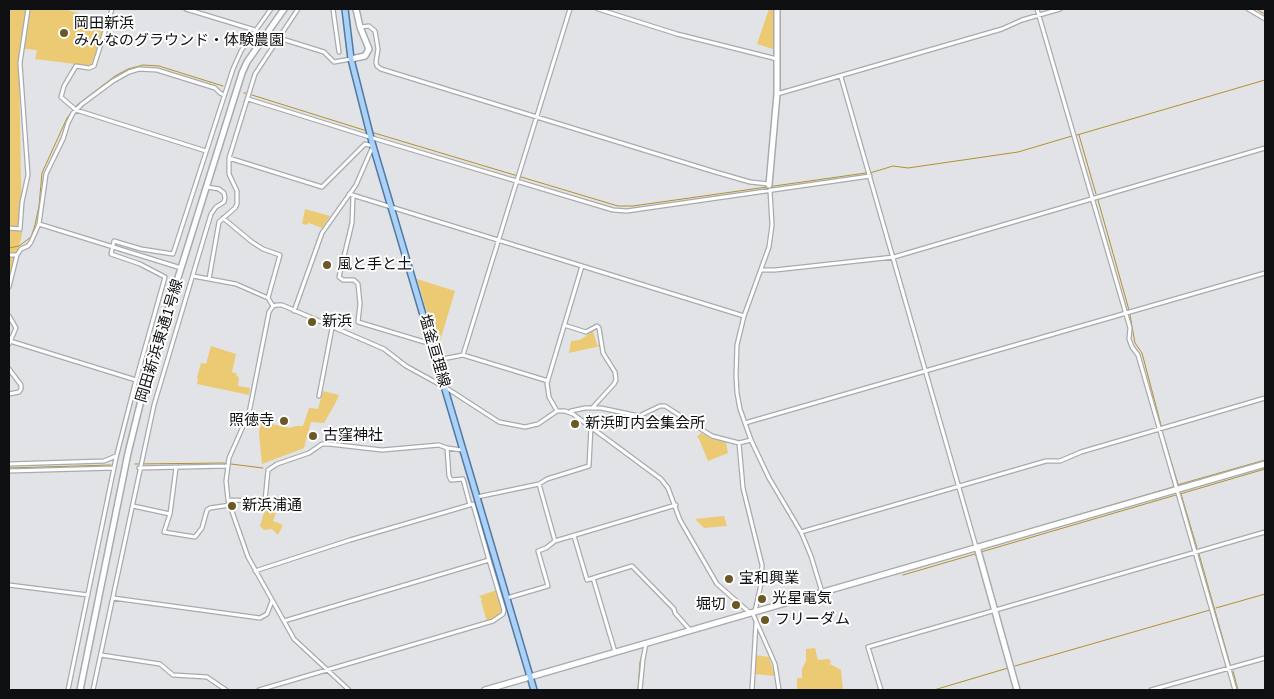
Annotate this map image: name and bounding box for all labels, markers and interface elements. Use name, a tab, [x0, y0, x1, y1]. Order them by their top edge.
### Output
place label: 岡田新浜 みんなのグラウンド・体験農園	[74, 15, 284, 50]
marker: 岡田新浜 みんなのグラウンド・体験農園	[58, 27, 70, 39]
place label: 風と手と土	[337, 256, 412, 274]
marker: 風と手と土	[321, 259, 333, 271]
street label: 岡田新浜東通1号線	[133, 277, 187, 405]
street label: 塩釜亘理線	[415, 312, 453, 390]
place label: 新浜	[322, 313, 352, 331]
marker: 新浜	[306, 316, 318, 328]
place label: 照徳寺	[229, 412, 274, 430]
marker: 照徳寺	[278, 415, 290, 427]
place label: 新浜町内会集会所	[585, 415, 705, 433]
marker: 新浜町内会集会所	[569, 418, 581, 430]
place label: 古窪神社	[323, 427, 383, 445]
marker: 古窪神社	[307, 430, 319, 442]
place label: 新浜浦通	[242, 497, 302, 515]
marker: 新浜浦通	[226, 500, 238, 512]
place label: 宝和興業	[739, 570, 799, 588]
marker: 宝和興業	[723, 573, 735, 585]
place label: 光星電気	[772, 590, 832, 608]
marker: 光星電気	[756, 593, 768, 605]
place label: 堀切	[696, 596, 726, 614]
marker: 堀切	[730, 599, 742, 611]
place label: フリーダム	[775, 611, 850, 629]
marker: フリーダム	[759, 614, 771, 626]

